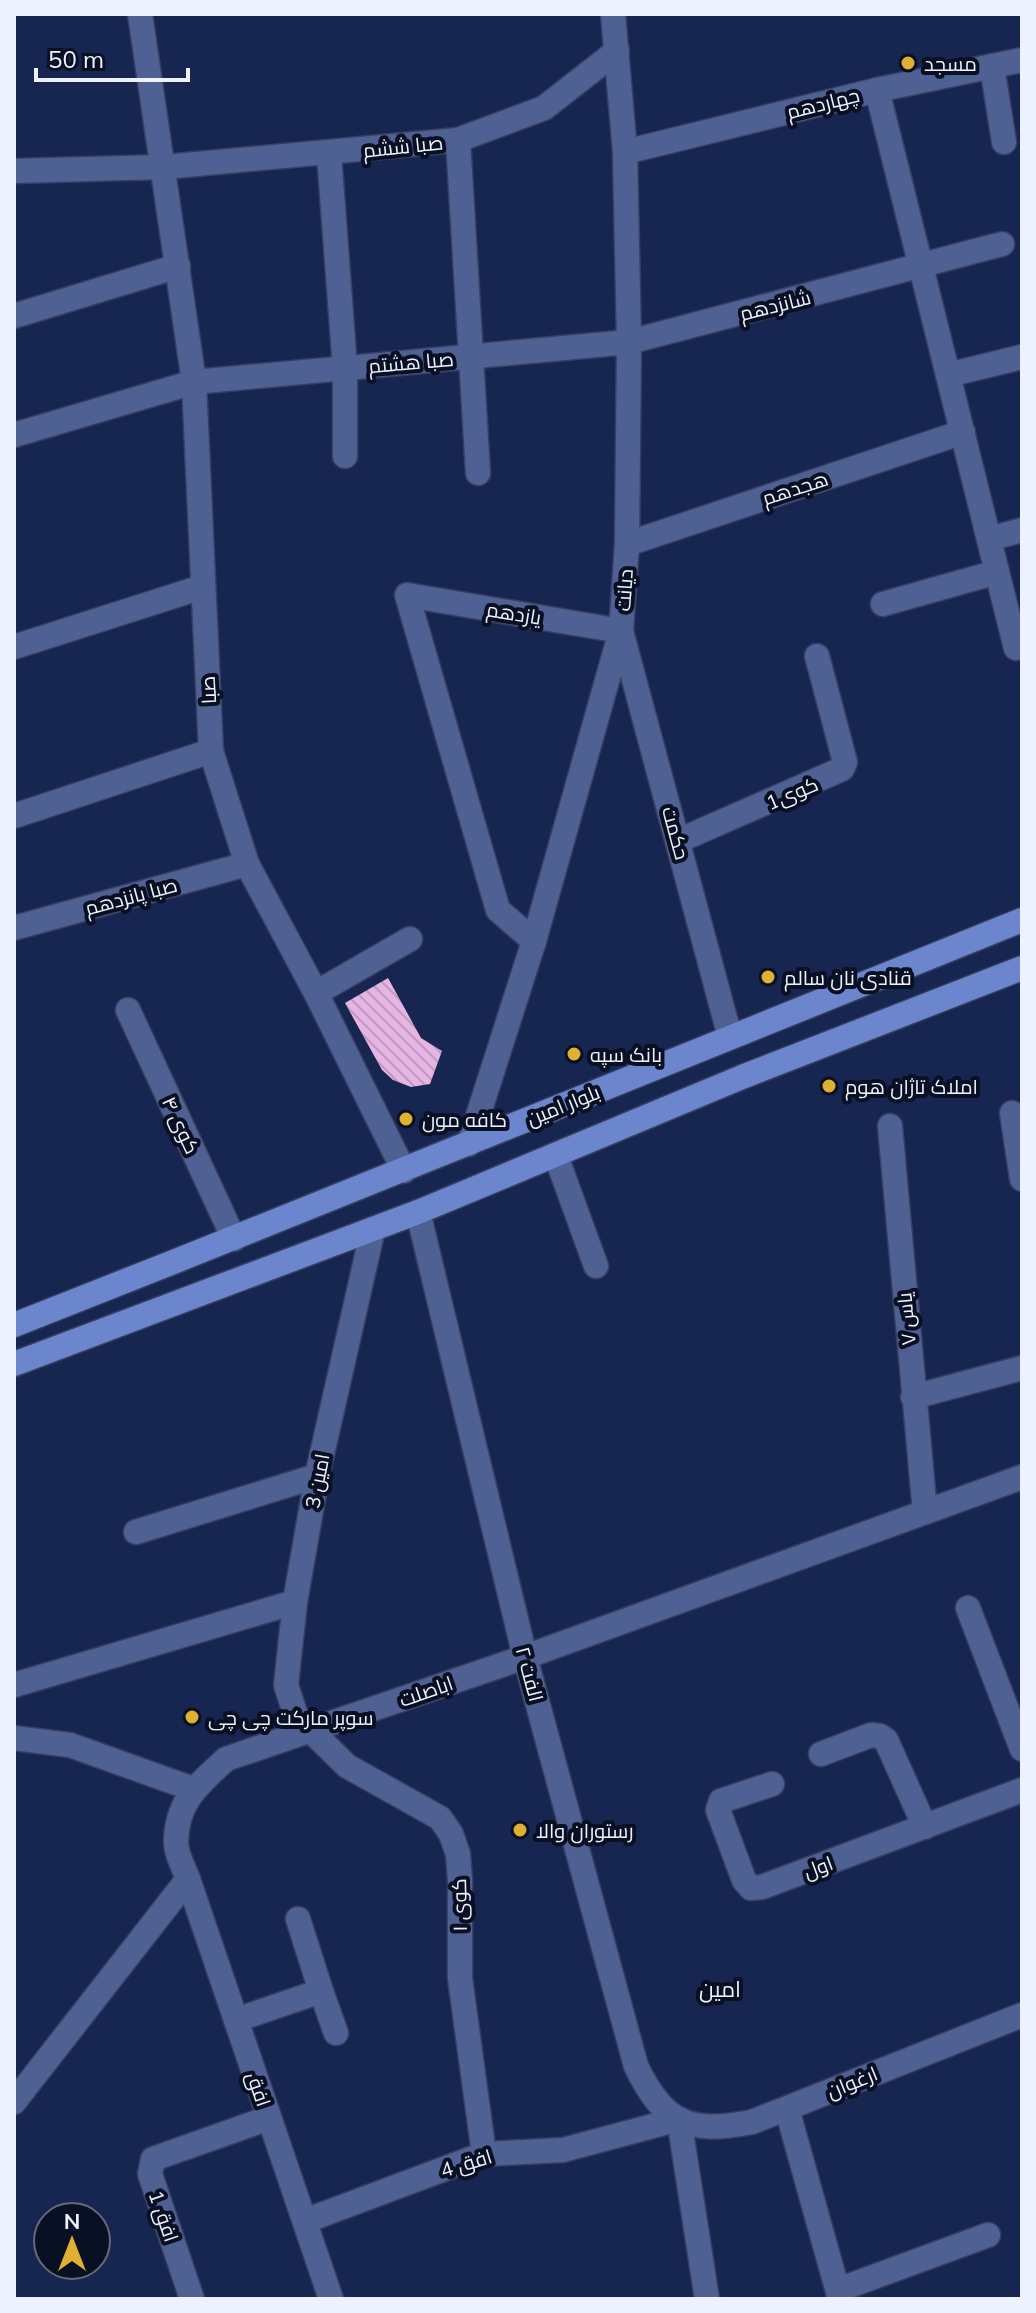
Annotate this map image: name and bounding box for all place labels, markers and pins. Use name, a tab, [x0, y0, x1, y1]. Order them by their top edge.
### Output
place label: مسجد	[924, 51, 977, 76]
marker: مسجد	[899, 54, 917, 72]
place label: قنادی نان سالم	[784, 965, 912, 992]
marker: قنادی نان سالم	[759, 968, 777, 986]
place label: بانک سپه	[590, 1042, 662, 1068]
marker: بانک سپه	[565, 1045, 583, 1063]
place label: املاک تاژان هوم	[845, 1074, 978, 1101]
marker: املاک تاژان هوم	[820, 1077, 838, 1095]
place label: کافه مون	[422, 1107, 507, 1133]
marker: کافه مون	[397, 1110, 415, 1128]
place label: سوپر مارکت چی چی	[208, 1705, 374, 1731]
marker: سوپر مارکت چی چی	[183, 1708, 201, 1726]
place label: رستوران والا	[536, 1818, 634, 1844]
marker: رستوران والا	[511, 1821, 529, 1839]

